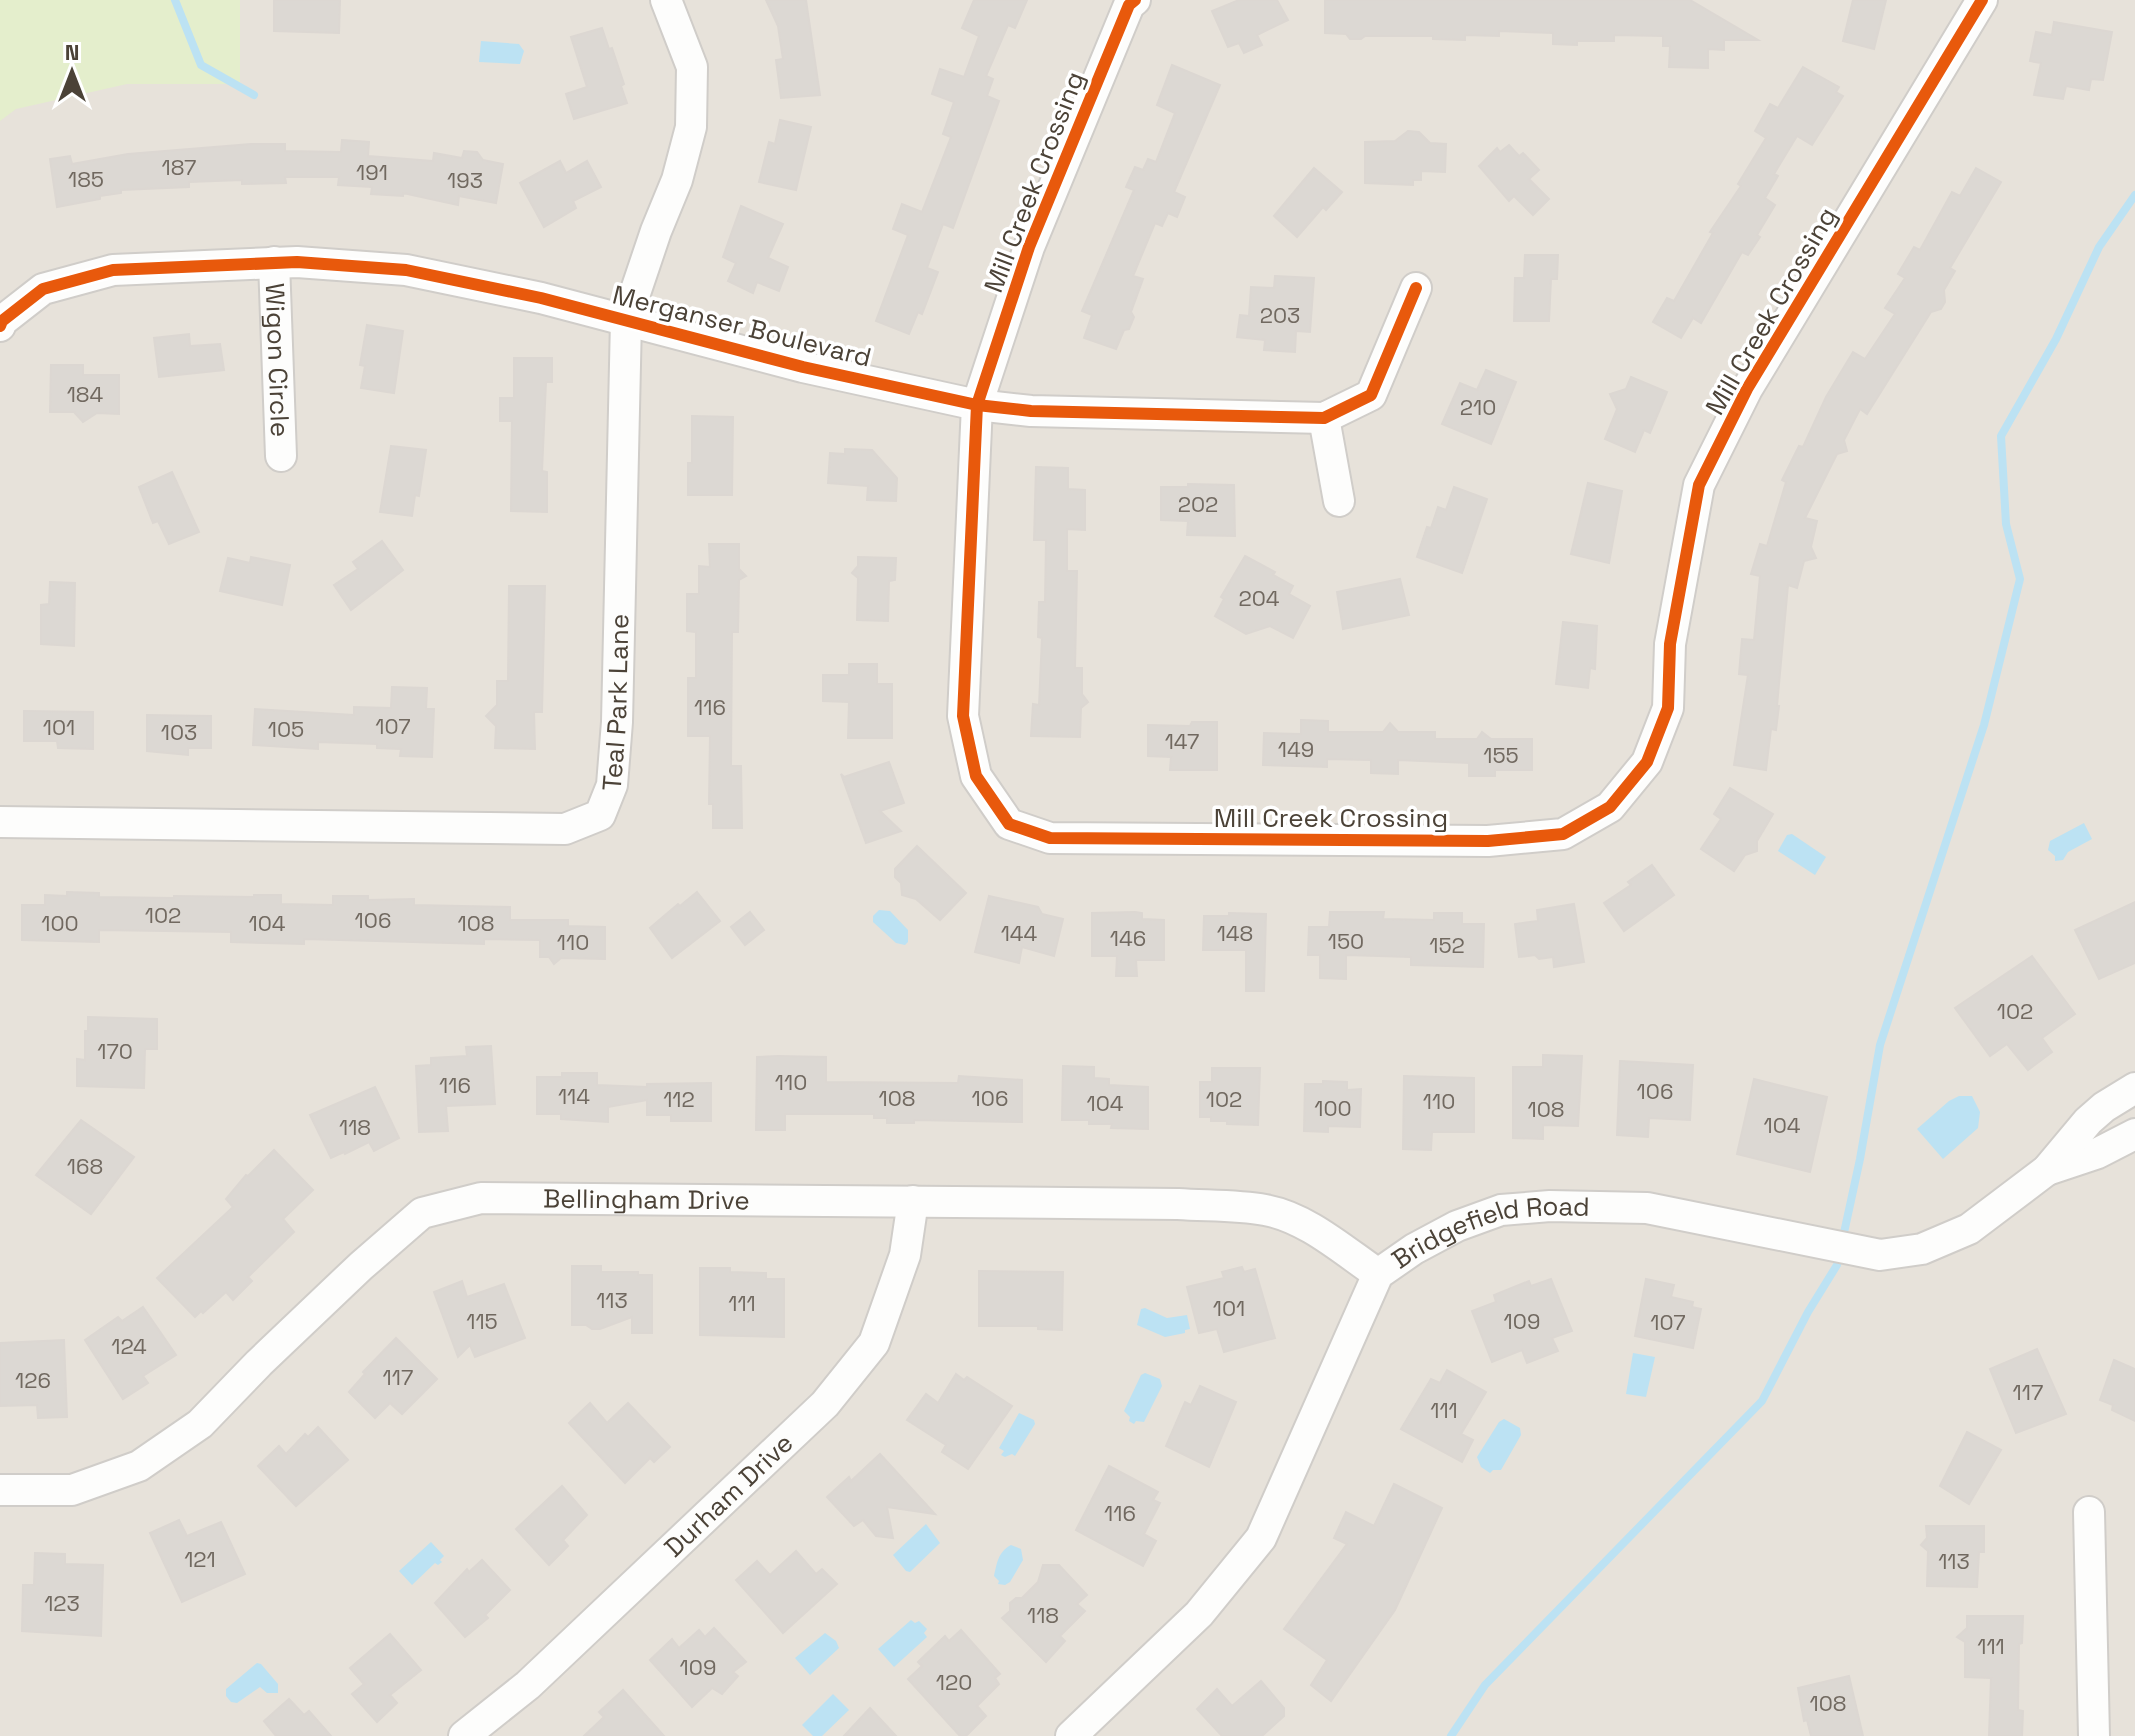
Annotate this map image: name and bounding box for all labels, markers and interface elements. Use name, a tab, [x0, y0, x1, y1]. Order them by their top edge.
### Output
north arrow	[32, 32, 112, 112]
text: N	[65, 38, 79, 66]
street label: Mill Creek Crossing	[976, 67, 1092, 297]
house number: 187	[161, 153, 197, 181]
house number: 191	[356, 158, 388, 186]
house number: 185	[68, 165, 104, 193]
house number: 193	[447, 166, 483, 194]
street label: Mill Creek Crossing	[1698, 201, 1844, 421]
street label: Merganser Boulevard	[609, 277, 875, 375]
street label: Wigon Circle	[258, 282, 297, 438]
house number: 203	[1260, 301, 1300, 329]
house number: 184	[67, 380, 104, 408]
house number: 210	[1460, 393, 1496, 421]
house number: 202	[1178, 490, 1218, 518]
house number: 204	[1238, 584, 1280, 612]
street label: Teal Park Lane	[595, 613, 636, 792]
house number: 116	[694, 693, 726, 721]
house number: 107	[375, 712, 411, 740]
house number: 101	[43, 713, 75, 741]
house number: 105	[268, 715, 304, 743]
house number: 103	[161, 718, 197, 746]
house number: 147	[1165, 727, 1199, 755]
house number: 149	[1278, 735, 1314, 763]
house number: 155	[1483, 741, 1519, 769]
street label: Mill Creek Crossing	[1214, 801, 1448, 835]
house number: 102	[145, 901, 181, 929]
house number: 106	[355, 906, 391, 934]
house number: 100	[41, 909, 79, 937]
house number: 104	[248, 909, 286, 937]
house number: 108	[457, 909, 495, 937]
house number: 144	[1001, 919, 1038, 947]
house number: 148	[1217, 919, 1253, 947]
house number: 146	[1110, 924, 1146, 952]
house number: 150	[1328, 927, 1364, 955]
house number: 110	[557, 928, 589, 956]
house number: 152	[1429, 931, 1465, 959]
house number: 102	[1997, 997, 2033, 1025]
house number: 170	[97, 1037, 133, 1065]
house number: 110	[775, 1068, 807, 1096]
house number: 116	[439, 1071, 471, 1099]
house number: 106	[1637, 1077, 1673, 1105]
house number: 114	[558, 1082, 590, 1110]
house number: 108	[878, 1084, 916, 1112]
house number: 106	[972, 1084, 1008, 1112]
house number: 112	[663, 1085, 695, 1113]
house number: 102	[1206, 1085, 1242, 1113]
house number: 110	[1423, 1087, 1455, 1115]
house number: 104	[1086, 1089, 1124, 1117]
house number: 100	[1314, 1094, 1352, 1122]
house number: 108	[1527, 1095, 1565, 1123]
house number: 104	[1763, 1111, 1801, 1139]
house number: 118	[339, 1113, 371, 1141]
house number: 168	[67, 1152, 103, 1180]
street label: Bellingham Drive	[543, 1182, 750, 1217]
street label: Bridgefield Road	[1385, 1189, 1590, 1276]
house number: 113	[596, 1286, 628, 1314]
house number: 111	[728, 1289, 756, 1317]
house number: 101	[1213, 1294, 1245, 1322]
house number: 115	[466, 1307, 498, 1335]
house number: 109	[1504, 1307, 1540, 1335]
house number: 107	[1650, 1308, 1686, 1336]
house number: 124	[111, 1332, 147, 1360]
house number: 117	[383, 1363, 413, 1391]
house number: 126	[15, 1366, 51, 1394]
house number: 117	[2013, 1378, 2043, 1406]
house number: 111	[1430, 1396, 1458, 1424]
street label: Durham Drive	[657, 1426, 800, 1564]
house number: 116	[1104, 1499, 1136, 1527]
house number: 121	[184, 1545, 216, 1573]
house number: 113	[1938, 1547, 1970, 1575]
house number: 123	[44, 1589, 80, 1617]
house number: 118	[1027, 1601, 1059, 1629]
house number: 111	[1977, 1632, 2005, 1660]
house number: 109	[680, 1653, 716, 1681]
house number: 120	[936, 1668, 972, 1696]
house number: 108	[1809, 1689, 1847, 1717]

